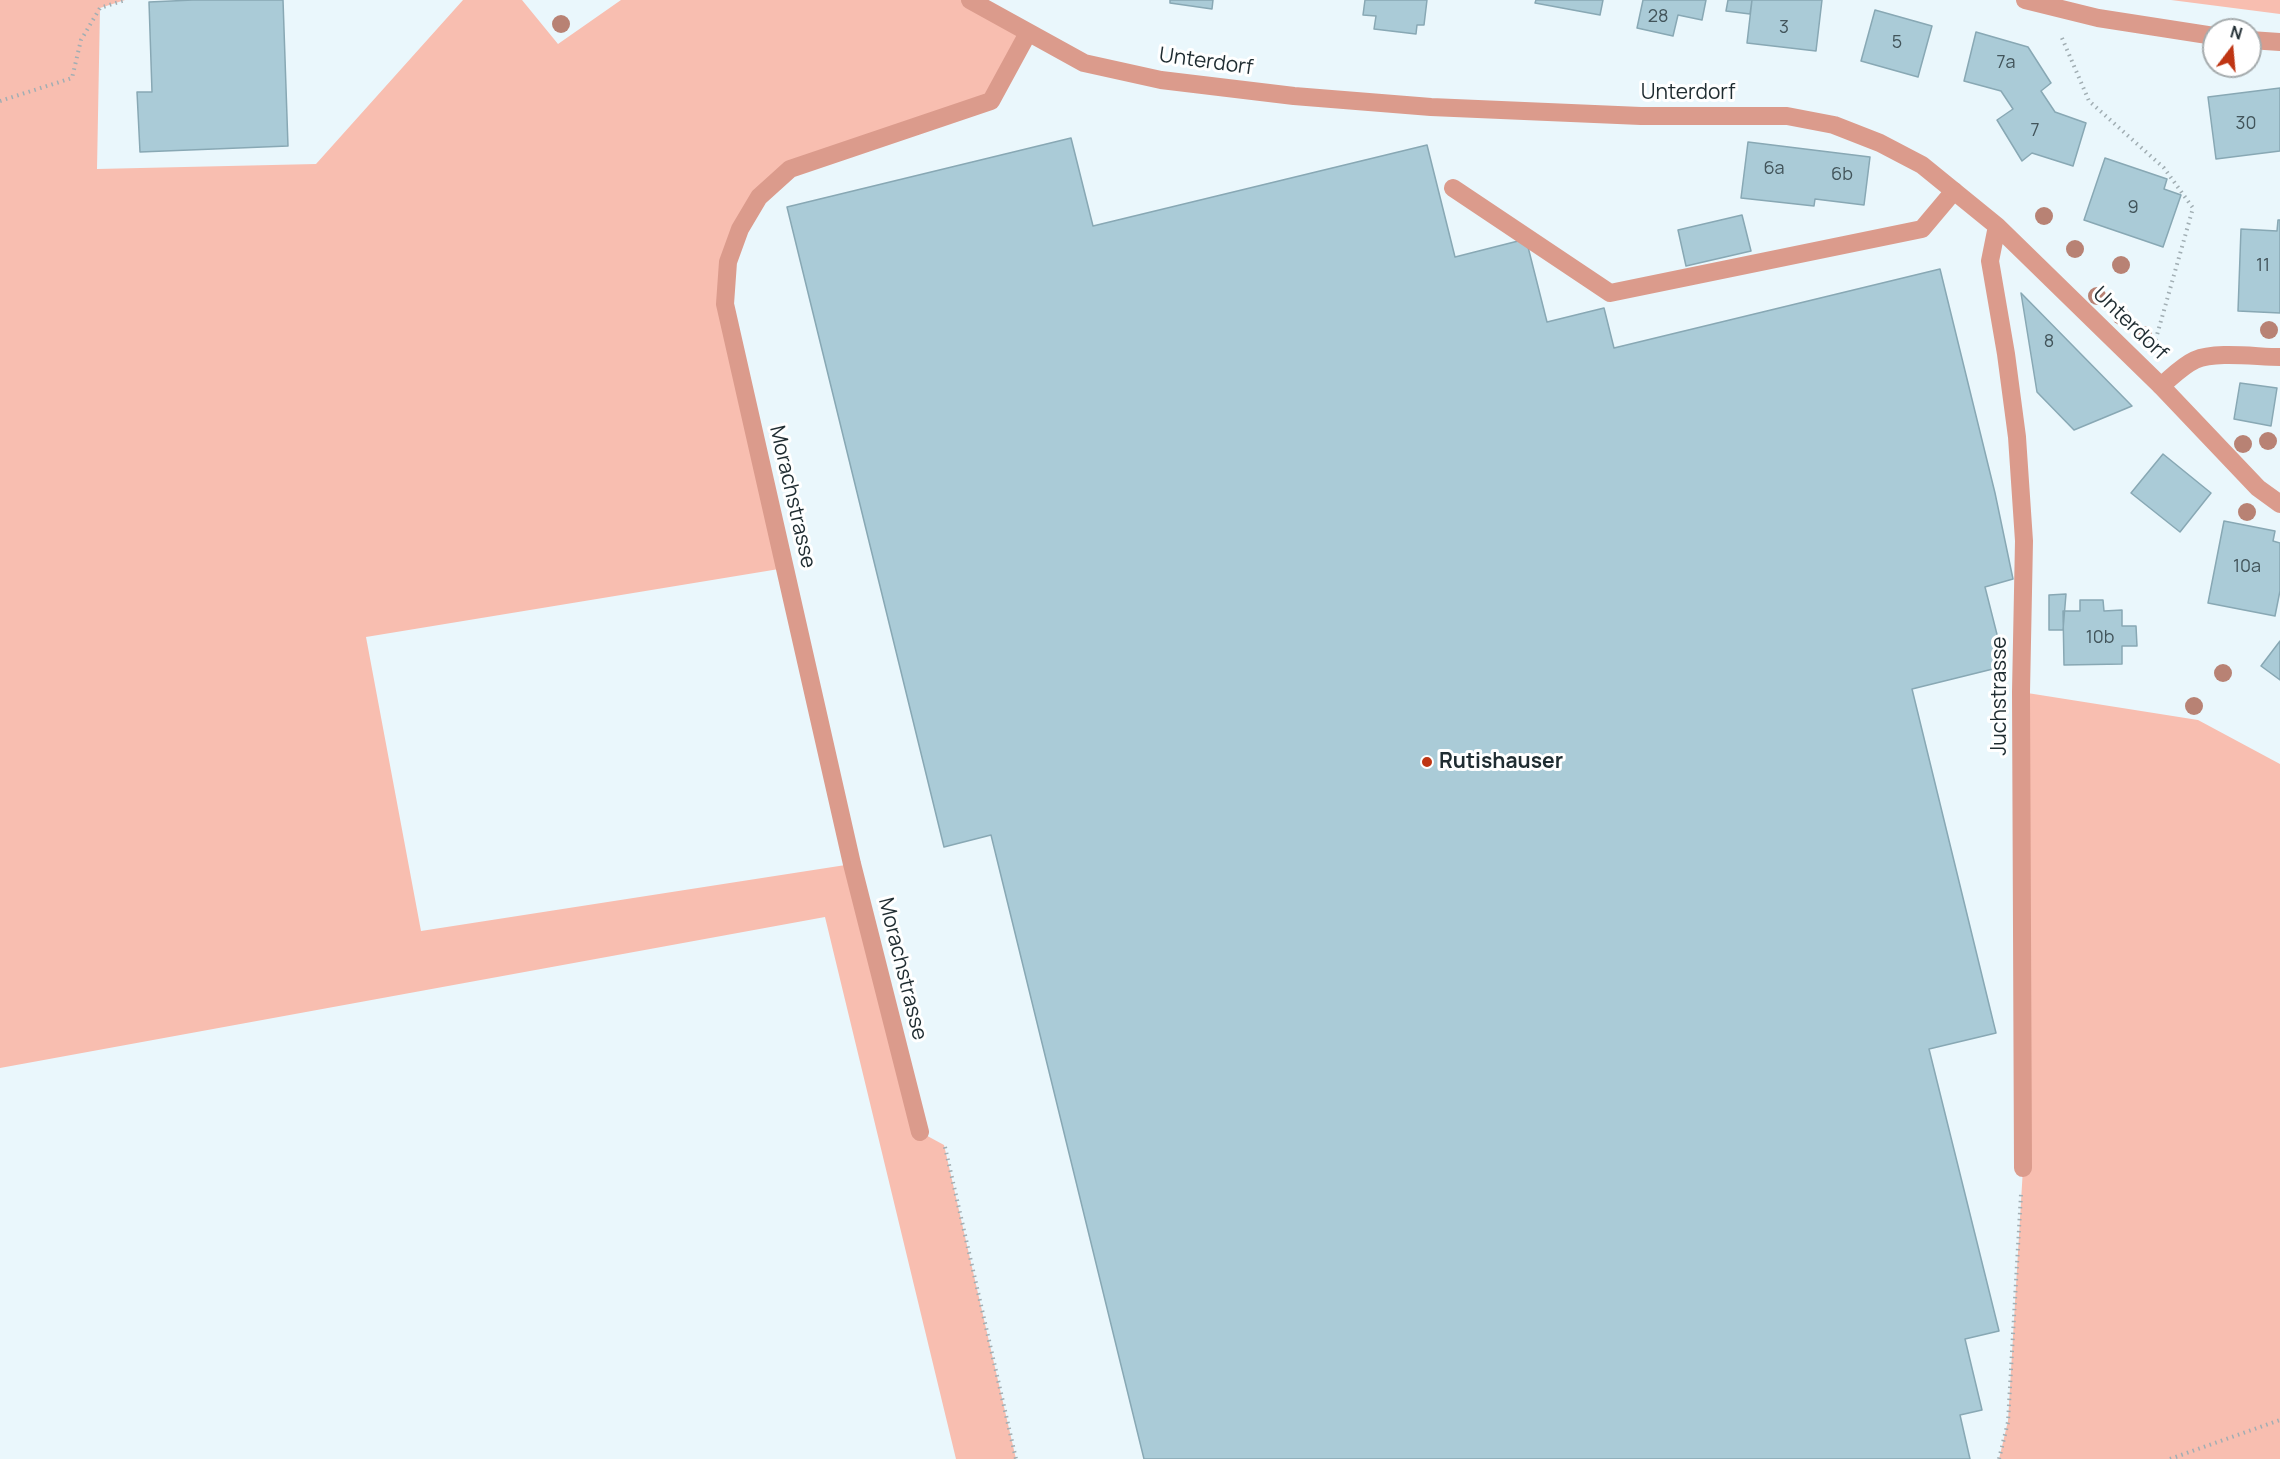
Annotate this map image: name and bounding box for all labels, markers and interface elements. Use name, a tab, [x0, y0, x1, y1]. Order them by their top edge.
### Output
house number: 28	[1648, 6, 1668, 28]
house number: 3	[1779, 17, 1789, 39]
north arrow	[2202, 18, 2262, 78]
text: N	[2228, 20, 2245, 45]
house number: 5	[1892, 32, 1902, 54]
street label: Unterdorf	[1157, 43, 1255, 81]
house number: 7a	[1996, 52, 2016, 74]
street label: Unterdorf	[1641, 80, 1735, 106]
house number: 30	[2236, 113, 2256, 135]
house number: 7	[2030, 120, 2040, 142]
house number: 6a	[1763, 158, 1785, 180]
house number: 6b	[1831, 164, 1853, 186]
house number: 9	[2127, 197, 2139, 219]
house number: 11	[2256, 255, 2270, 277]
street label: Unterdorf	[2087, 282, 2173, 366]
house number: 8	[2044, 331, 2054, 353]
street label: Morachstrasse	[763, 423, 821, 571]
house number: 10a	[2233, 556, 2261, 578]
house number: 10b	[2086, 627, 2114, 649]
street label: Juchstrasse	[1987, 637, 2013, 755]
place label: Rutishauser	[1439, 749, 1563, 775]
marker: Rutishauser	[1420, 755, 1434, 769]
street label: Morachstrasse	[872, 895, 932, 1043]

